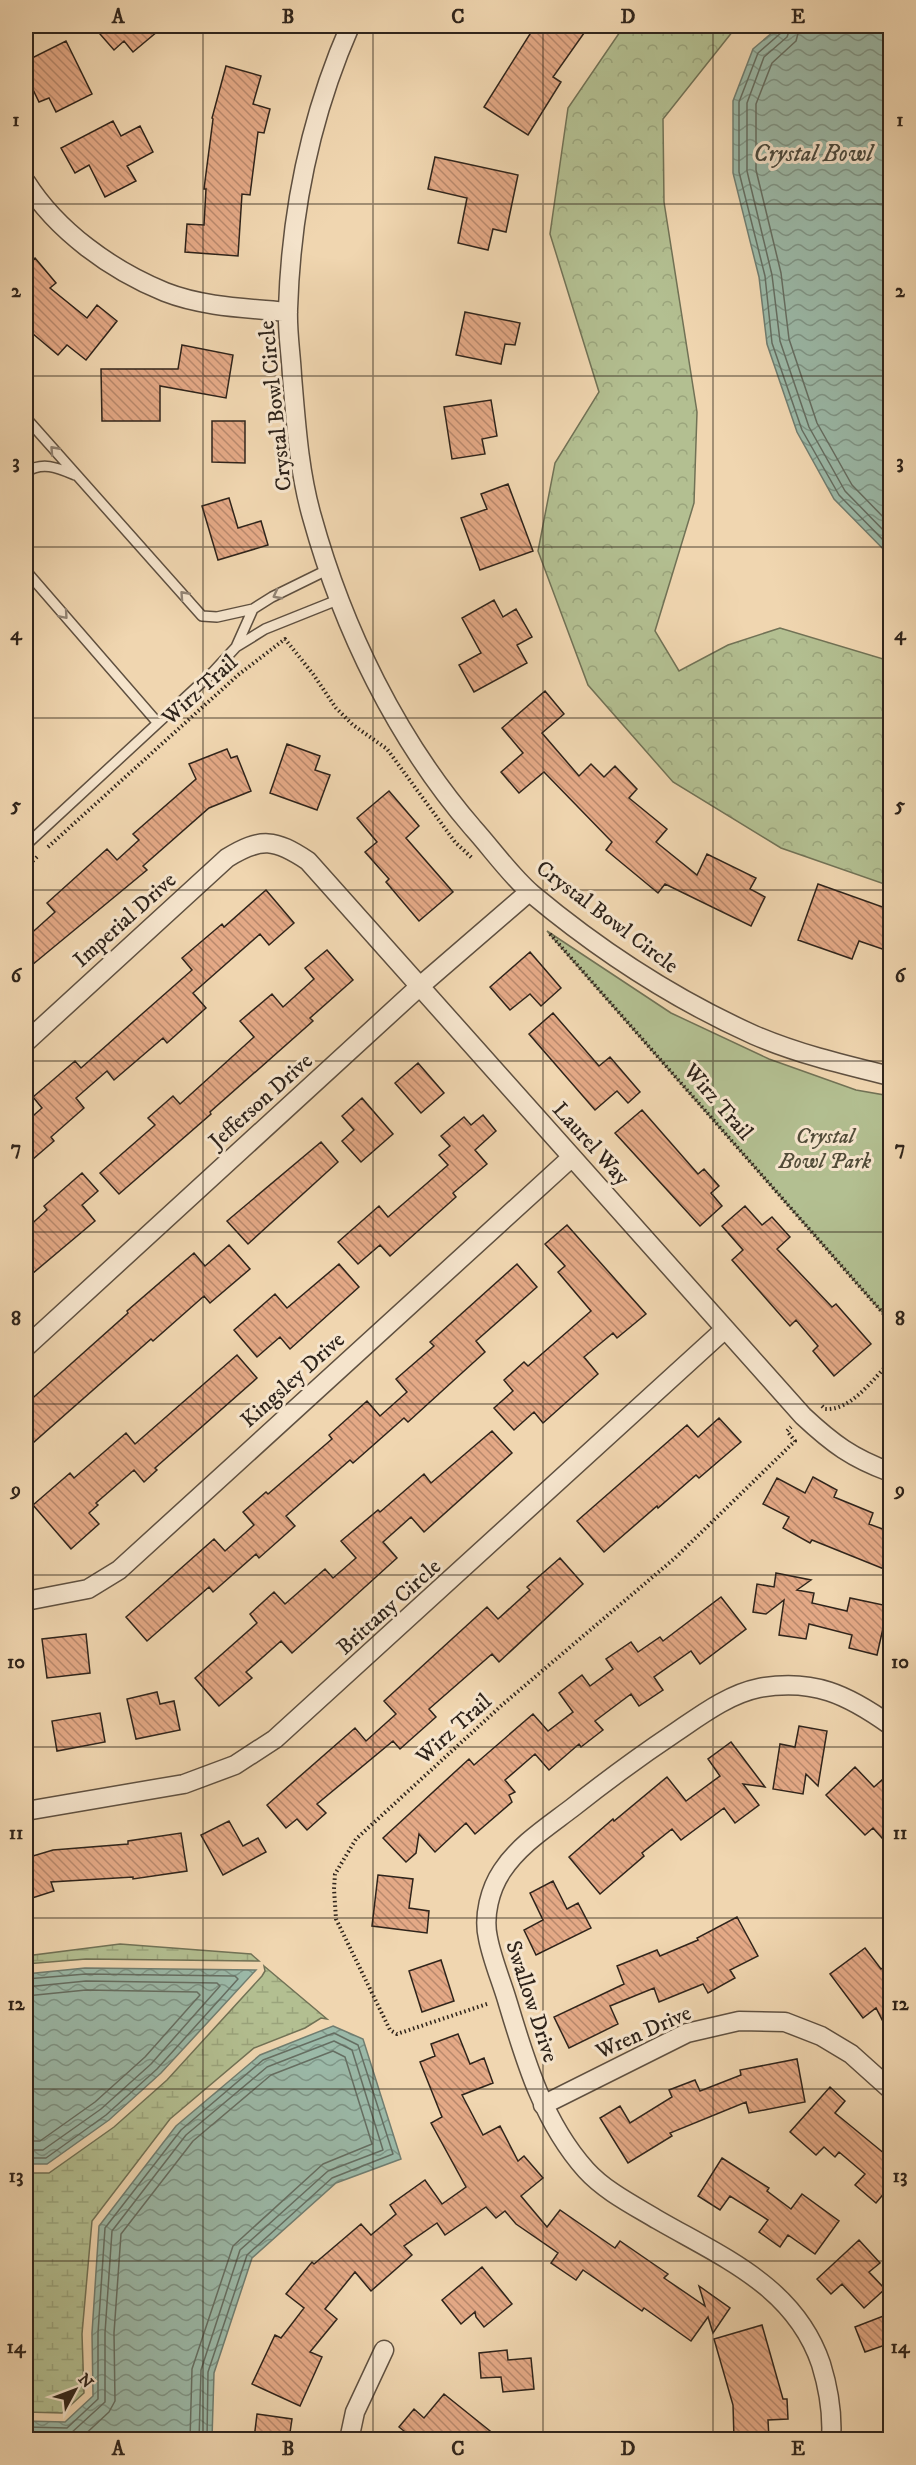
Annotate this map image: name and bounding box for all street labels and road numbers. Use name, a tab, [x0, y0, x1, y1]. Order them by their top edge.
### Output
street label: Crystal Bowl Circle	[253, 319, 298, 492]
street label: Wirz Trail	[156, 649, 244, 732]
street label: Crystal Bowl Circle	[531, 855, 684, 980]
street label: Imperial Drive	[68, 867, 182, 973]
street label: Jefferson Drive	[202, 1047, 318, 1156]
street label: Wirz Trail	[677, 1057, 759, 1146]
street label: Laurel Way	[546, 1097, 636, 1192]
street label: Kingsley Drive	[235, 1326, 351, 1434]
street label: Brittany Circle	[331, 1553, 447, 1661]
street label: Wirz Trail	[410, 1688, 498, 1771]
street label: Swallow Drive	[499, 1937, 564, 2066]
street label: Wren Drive	[591, 1999, 695, 2066]

